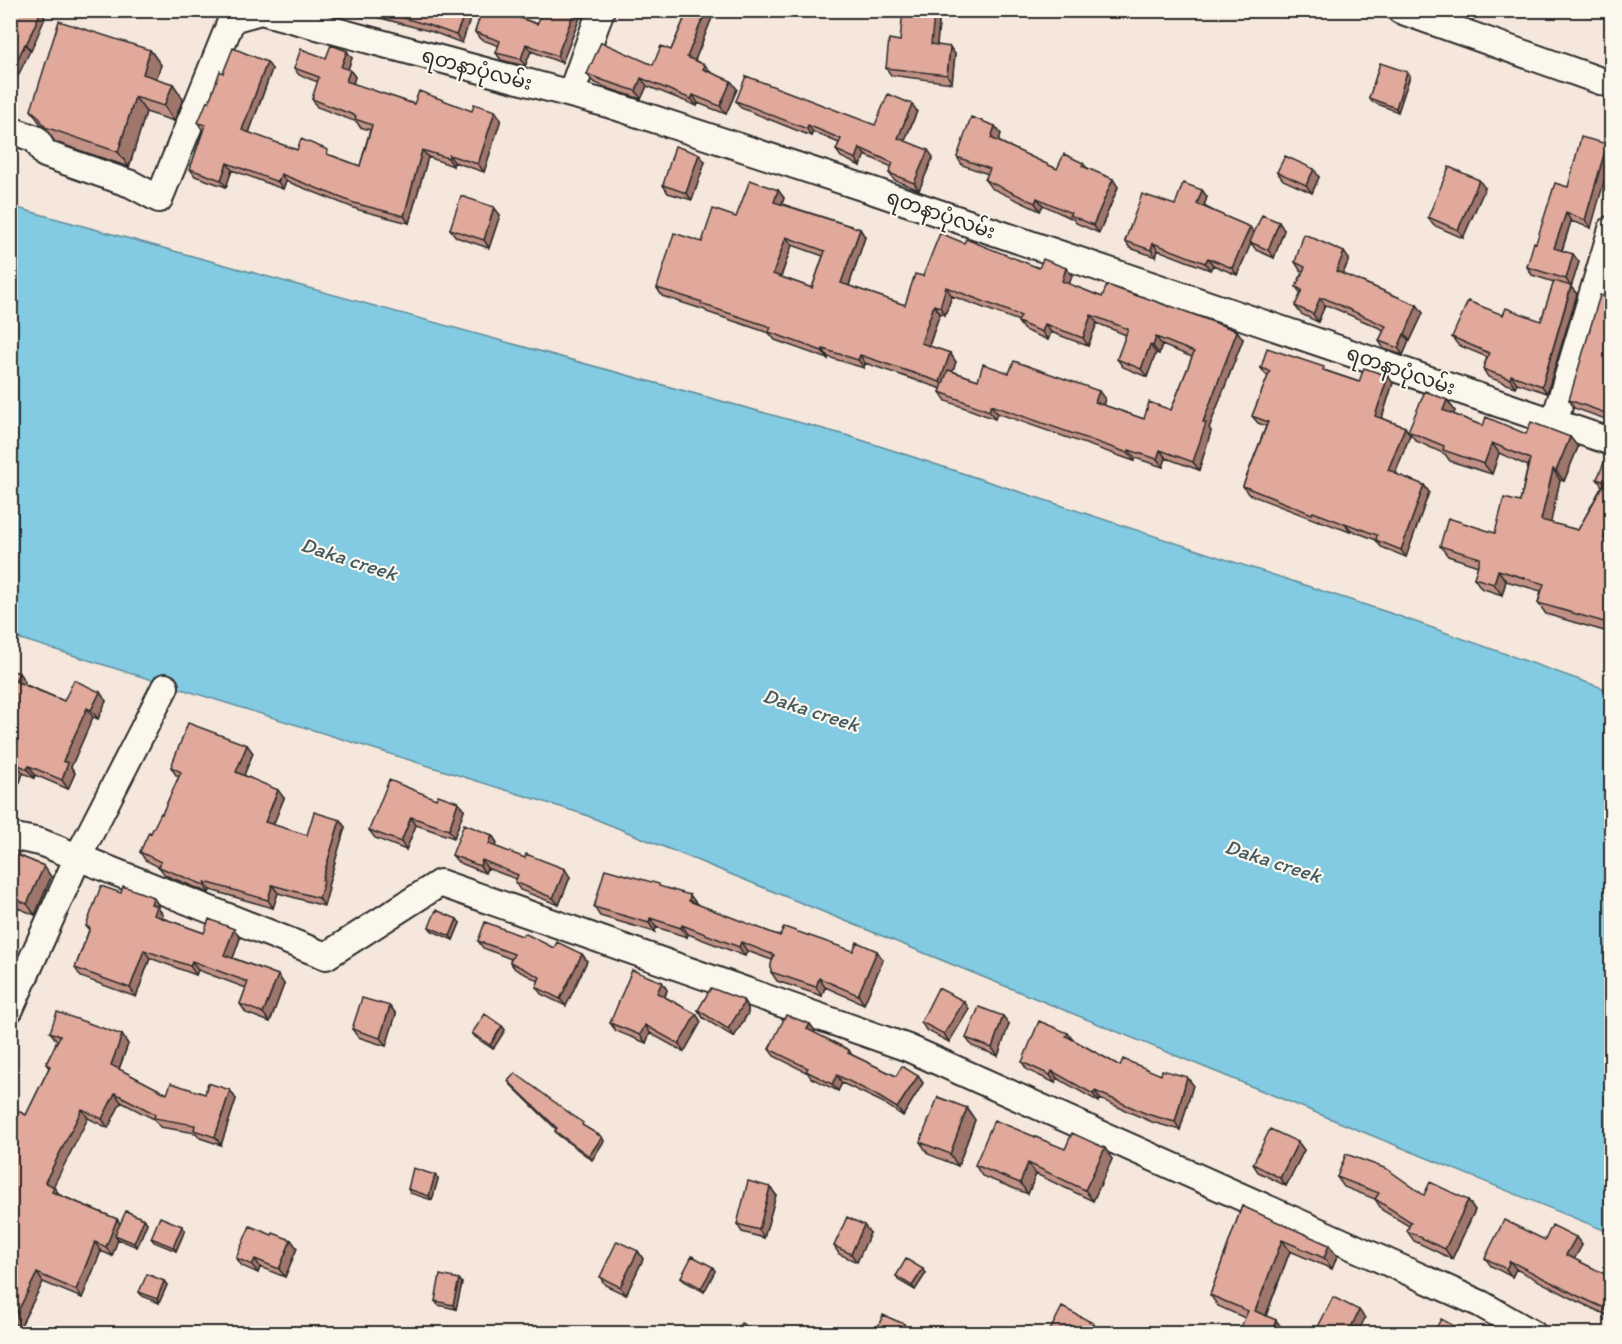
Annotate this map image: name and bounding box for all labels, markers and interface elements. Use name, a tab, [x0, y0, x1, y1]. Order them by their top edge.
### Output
street label: ရတနာပုံလမ်း	[418, 41, 535, 100]
street label: ရတနာပုံလမ်း	[882, 182, 999, 249]
street label: ရတနာပုံလမ်း	[1342, 338, 1459, 405]
water label: Daka creek	[298, 531, 401, 586]
water label: Daka creek	[760, 682, 863, 737]
water label: Daka creek	[1222, 833, 1325, 888]

